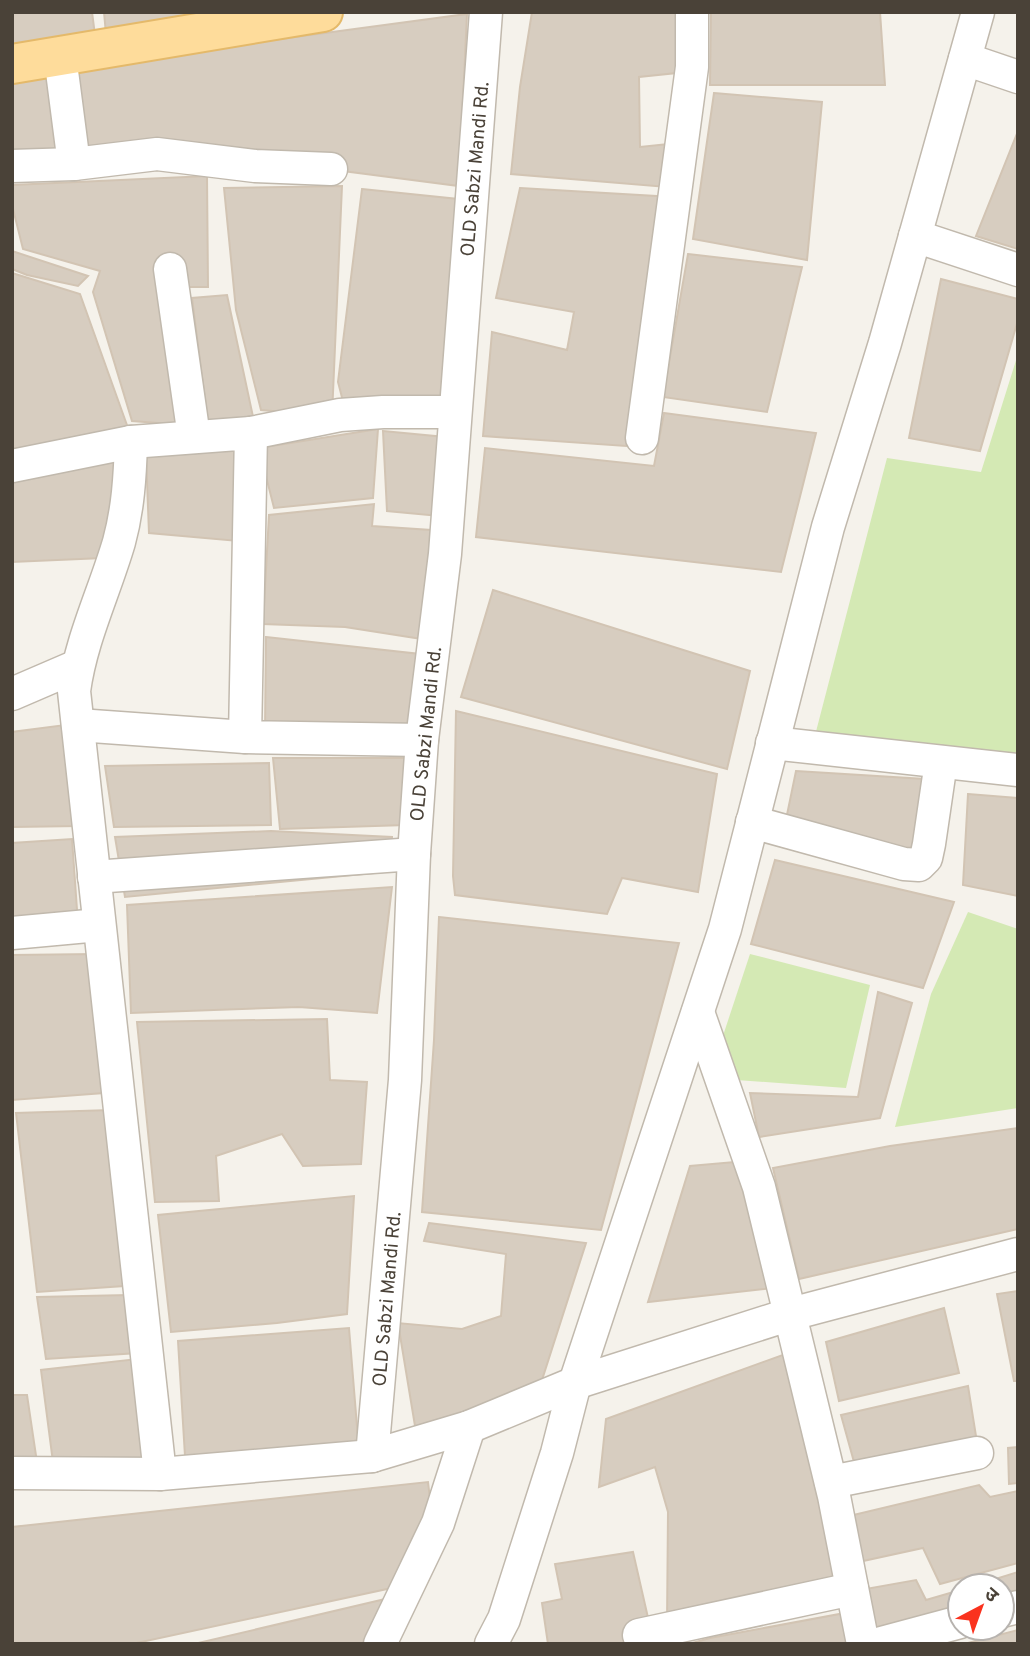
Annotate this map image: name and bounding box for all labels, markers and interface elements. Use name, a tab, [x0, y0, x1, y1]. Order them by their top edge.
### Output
street label: OLD Sabzi Mandi Rd.	[456, 81, 496, 258]
street label: OLD Sabzi Mandi Rd.	[406, 646, 448, 823]
street label: OLD Sabzi Mandi Rd.	[368, 1211, 408, 1388]
north arrow	[946, 1572, 1016, 1642]
text: उ	[979, 1583, 1004, 1609]

